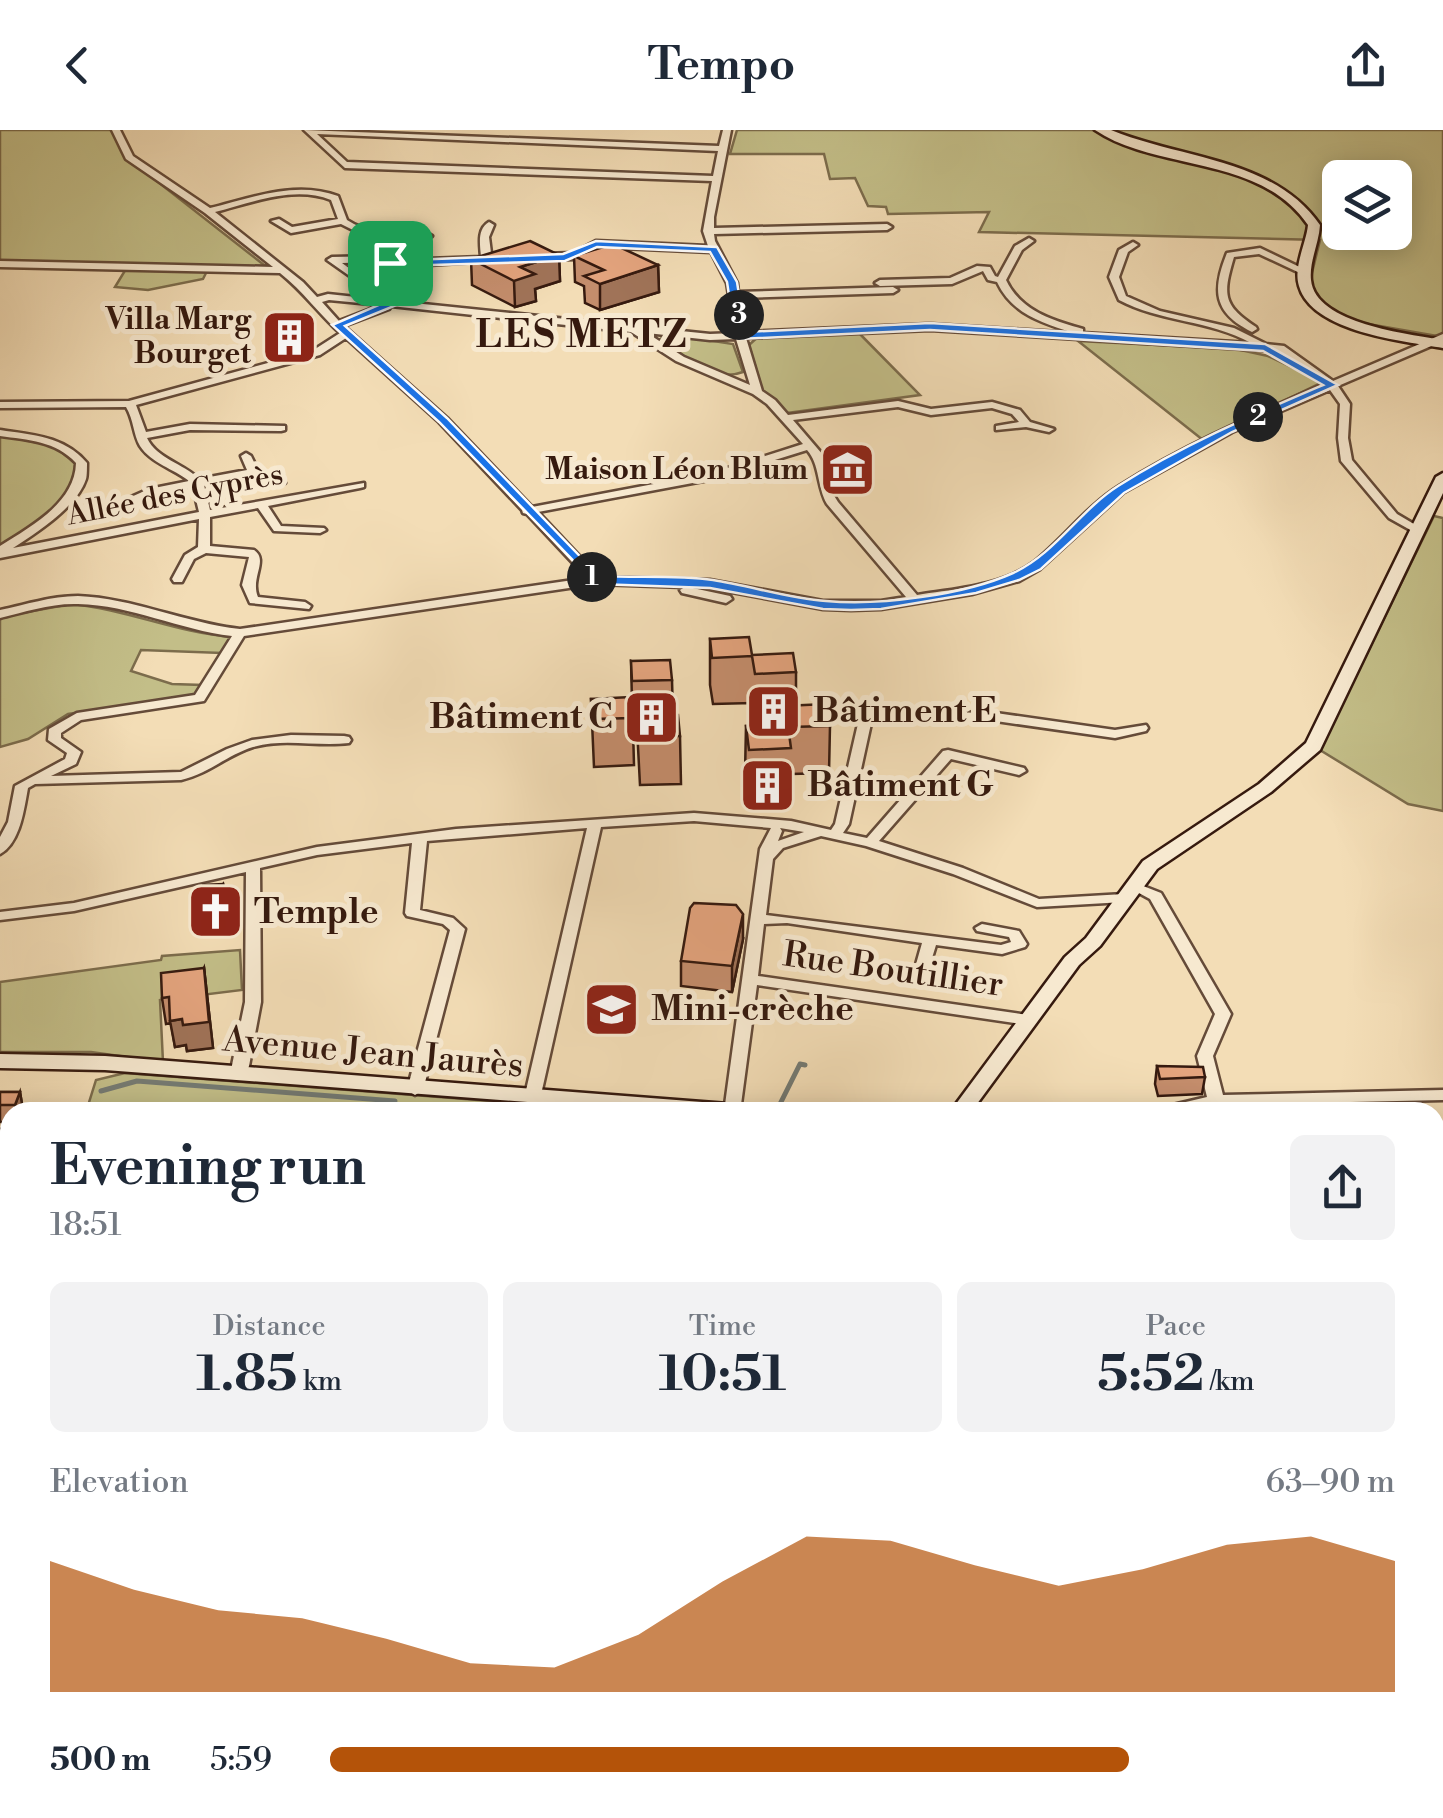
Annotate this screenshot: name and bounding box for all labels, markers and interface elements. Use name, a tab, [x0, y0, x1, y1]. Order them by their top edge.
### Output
text: Tempo	[648, 37, 795, 94]
icon: back	[50, 38, 105, 93]
icon: share	[1338, 38, 1393, 93]
map controls	[1322, 160, 1412, 250]
button: layers	[1322, 160, 1412, 250]
pin	[348, 221, 433, 306]
icon: arrive	[363, 236, 418, 291]
pin: 3	[714, 290, 764, 340]
text: 3	[731, 297, 747, 332]
place label: Villa Marg Bourget	[105, 301, 252, 373]
building icon: Villa Marg Bourget	[260, 307, 320, 367]
district label: LES METZ	[476, 312, 688, 359]
pin: 2	[1233, 392, 1283, 442]
text: 2	[1249, 399, 1267, 434]
museum icon: Maison Léon Blum	[817, 440, 877, 500]
place label: Maison Léon Blum	[545, 451, 808, 489]
street label: Allée des Cyprès	[63, 455, 286, 535]
pin: 1	[567, 552, 617, 602]
text: 1	[585, 559, 599, 594]
building icon: Bâtiment E	[744, 681, 804, 741]
building icon: Bâtiment C	[622, 687, 682, 747]
place label: Bâtiment E	[813, 690, 996, 733]
place label: Bâtiment C	[429, 696, 613, 739]
building icon: Bâtiment G	[738, 755, 798, 815]
place label: Bâtiment G	[807, 764, 994, 807]
church icon: Temple	[185, 882, 245, 942]
place label: Temple	[254, 891, 379, 934]
street label: Rue Boutillier	[780, 933, 1006, 1007]
school or university icon: Mini-crèche	[582, 979, 642, 1039]
place label: Mini-crèche	[651, 988, 854, 1031]
street label: Avenue Jean Jaurès	[220, 1018, 525, 1088]
text: Evening run	[50, 1133, 366, 1202]
button: share	[1290, 1135, 1395, 1240]
text: 18:51	[50, 1205, 121, 1245]
text: Distance	[213, 1309, 326, 1344]
text: Time	[689, 1309, 756, 1344]
text: Pace	[1146, 1309, 1206, 1344]
text: 1.85	[196, 1344, 297, 1406]
text: 10:51	[659, 1344, 786, 1406]
text: 5:52	[1097, 1344, 1204, 1406]
text: km	[297, 1364, 342, 1399]
text: /km	[1204, 1364, 1254, 1399]
text: Elevation	[50, 1462, 189, 1502]
text: 63–90 m	[1265, 1462, 1395, 1502]
text: 500 m	[50, 1740, 151, 1780]
text: 5:59	[210, 1740, 272, 1780]

